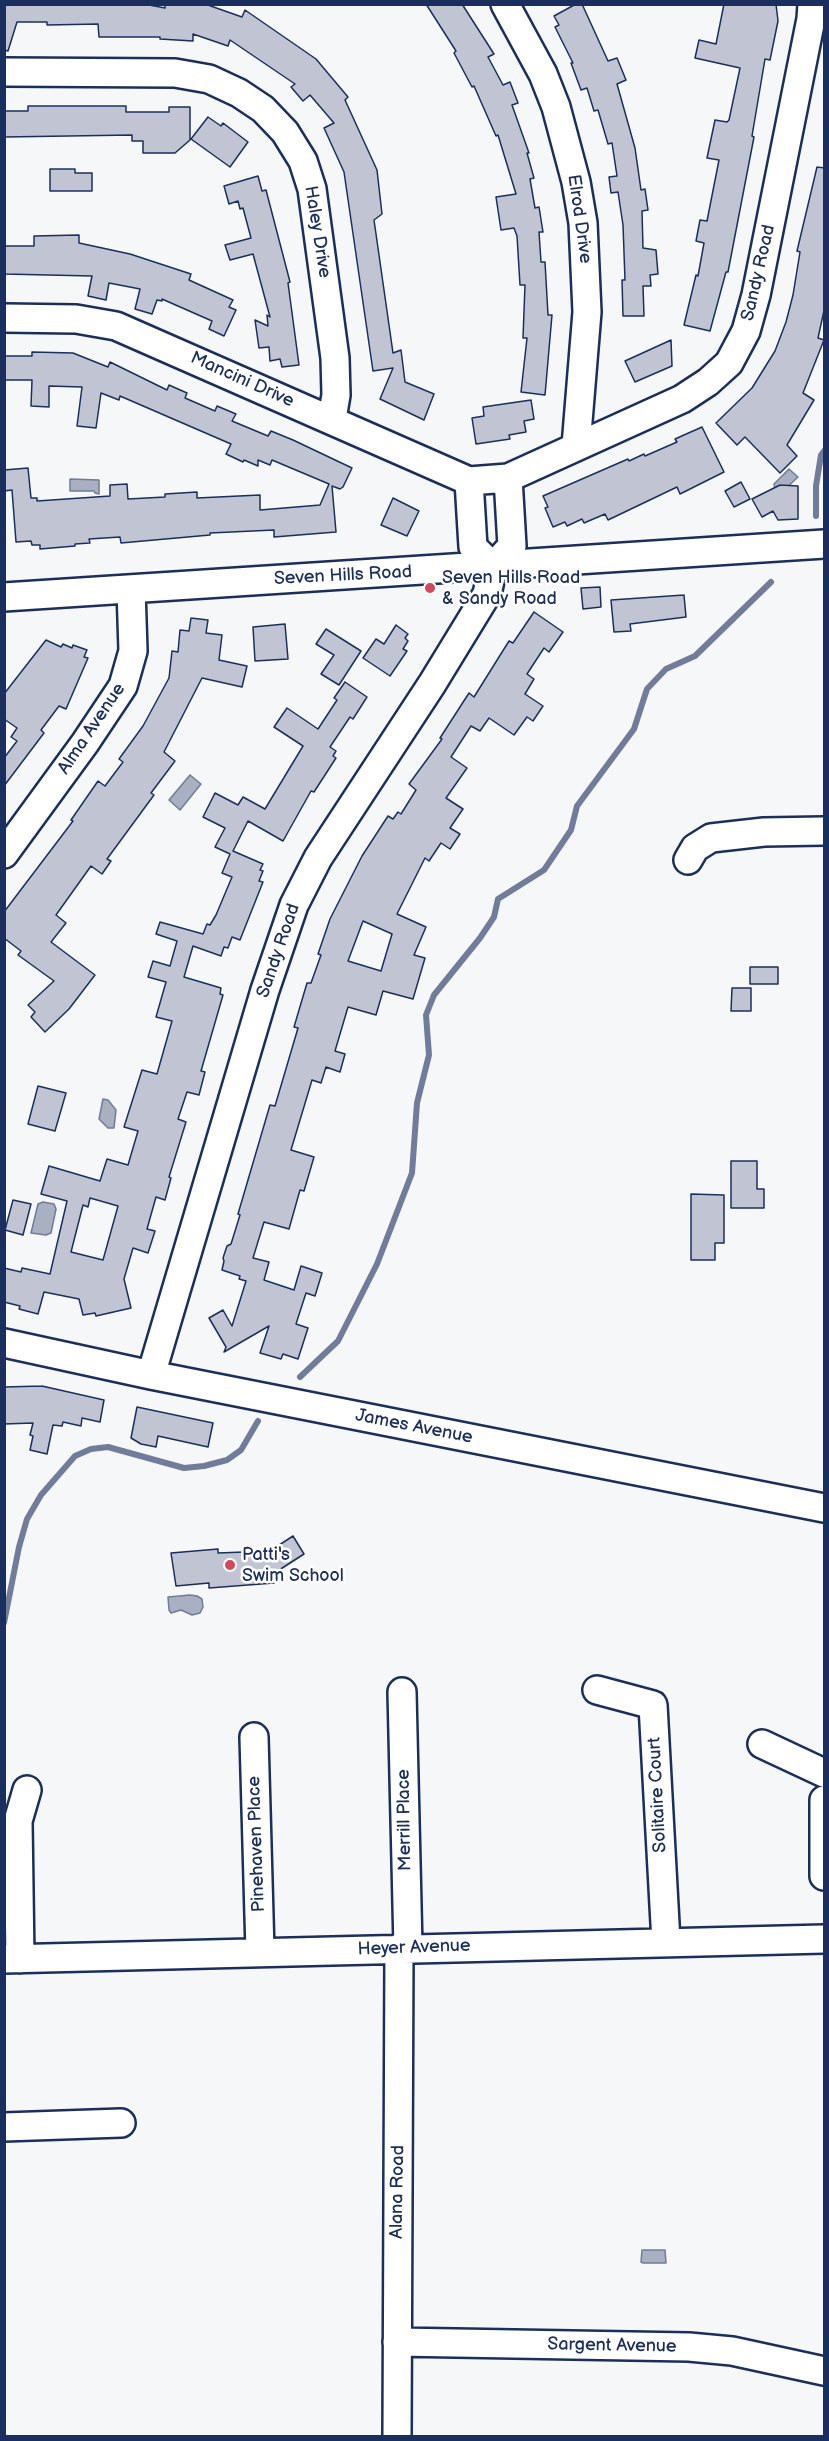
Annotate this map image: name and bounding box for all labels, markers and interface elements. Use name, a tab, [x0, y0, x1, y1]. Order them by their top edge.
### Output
street label: Elrod Drive	[562, 173, 596, 265]
street label: Haley Drive	[299, 184, 335, 280]
street label: Sandy Road	[737, 223, 781, 323]
street label: Mancini Drive	[187, 348, 297, 412]
street label: Seven Hills Road	[273, 562, 413, 590]
place label: Seven Hills Road & Sandy Road	[442, 567, 580, 610]
marker: Seven Hills Road & Sandy Road	[423, 581, 437, 595]
street label: Alma Avenue	[54, 679, 130, 779]
street label: Sandy Road	[253, 901, 305, 1001]
street label: James Avenue	[354, 1405, 474, 1449]
place label: Patti's Swim School	[242, 1544, 344, 1586]
marker: Patti's Swim School	[223, 1558, 237, 1572]
street label: Solitaire Court	[644, 1737, 672, 1853]
street label: Merrill Place	[393, 1769, 417, 1871]
street label: Pinehaven Place	[244, 1776, 270, 1912]
street label: Heyer Avenue	[357, 1935, 471, 1961]
street label: Alana Road	[386, 2145, 410, 2239]
street label: Sargent Avenue	[547, 2334, 677, 2358]

